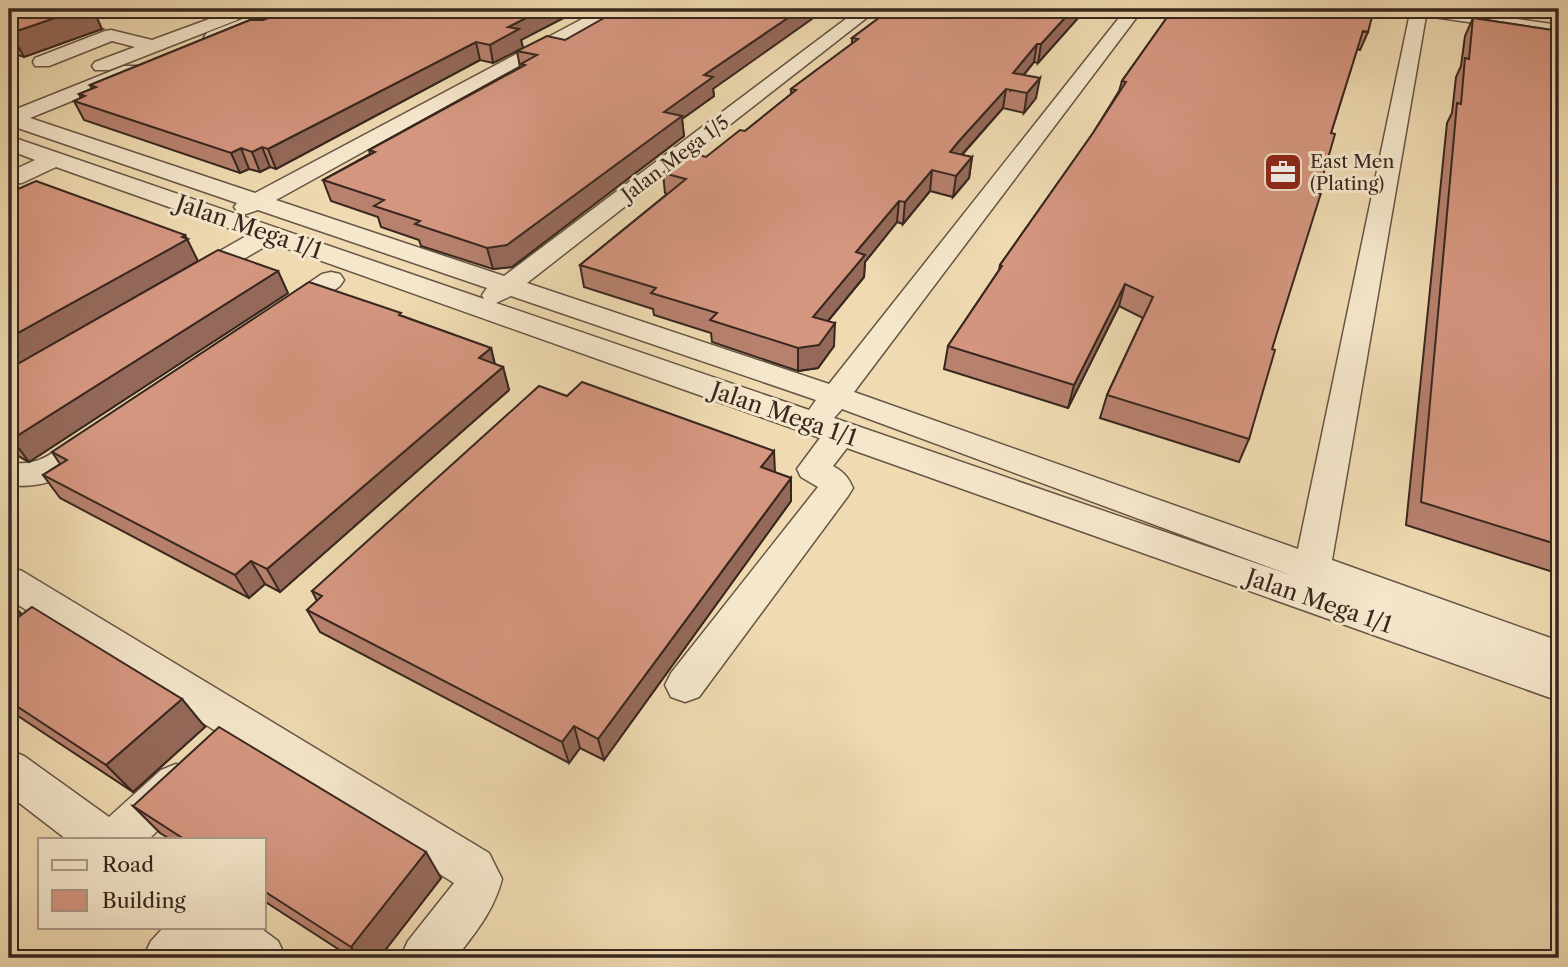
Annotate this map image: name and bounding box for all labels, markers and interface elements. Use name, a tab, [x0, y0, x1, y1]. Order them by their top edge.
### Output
street label: Jalan Mega 1/5	[615, 111, 733, 208]
place label: East Men (Plating)	[1310, 150, 1394, 195]
office icon: East Men (Plating)	[1262, 151, 1304, 193]
street label: Jalan Mega 1/1	[169, 188, 326, 265]
street label: Jalan Mega 1/1	[704, 375, 861, 452]
street label: Jalan Mega 1/1	[1239, 562, 1396, 639]
legend	[38, 838, 266, 928]
text: Road	[102, 852, 154, 877]
text: Building	[102, 888, 187, 913]

